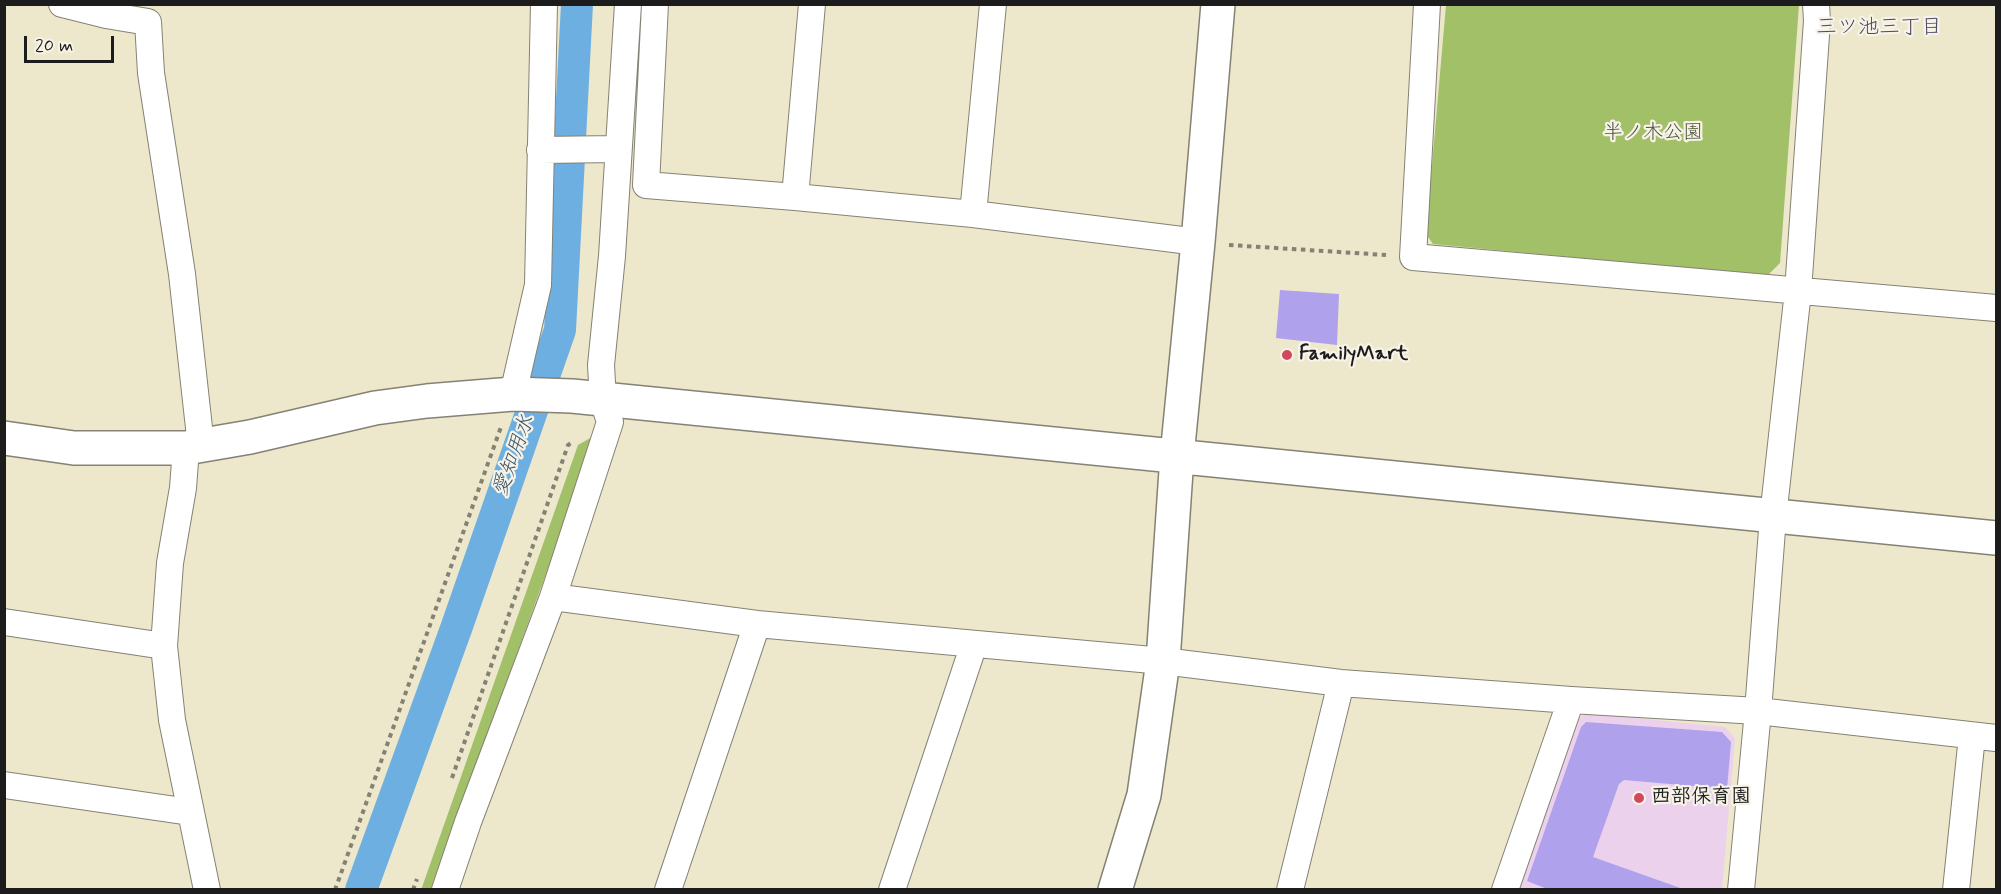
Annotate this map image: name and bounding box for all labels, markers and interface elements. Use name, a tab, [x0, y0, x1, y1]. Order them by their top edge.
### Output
district label: 三ツ池三丁目	[1816, 16, 1942, 42]
scale bar	[27, 24, 117, 62]
text: 20 m	[35, 34, 73, 58]
park label: 半ノ木公園	[1603, 122, 1703, 146]
place label: FamilyMart	[1299, 343, 1408, 367]
marker: FamilyMart	[1280, 348, 1294, 362]
water label: 愛知用水	[489, 412, 541, 500]
place label: 西部保育園	[1651, 786, 1751, 810]
marker: 西部保育園	[1632, 791, 1646, 805]

